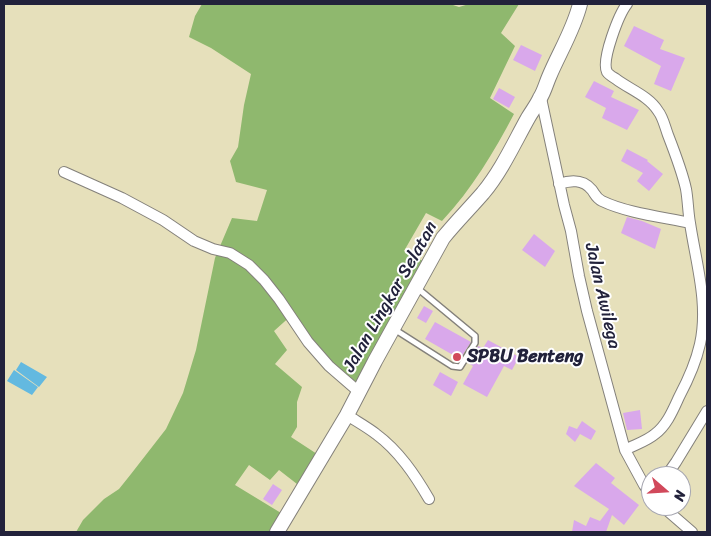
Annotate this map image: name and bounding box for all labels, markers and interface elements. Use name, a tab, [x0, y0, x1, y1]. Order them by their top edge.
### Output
street label: Jalan Lingkar Selatan	[339, 218, 443, 376]
street label: Jalan Awilega	[579, 241, 625, 351]
place label: SPBU Benteng	[467, 346, 583, 368]
marker: SPBU Benteng	[451, 351, 463, 363]
north arrow	[641, 466, 691, 516]
text: N	[666, 487, 693, 504]

